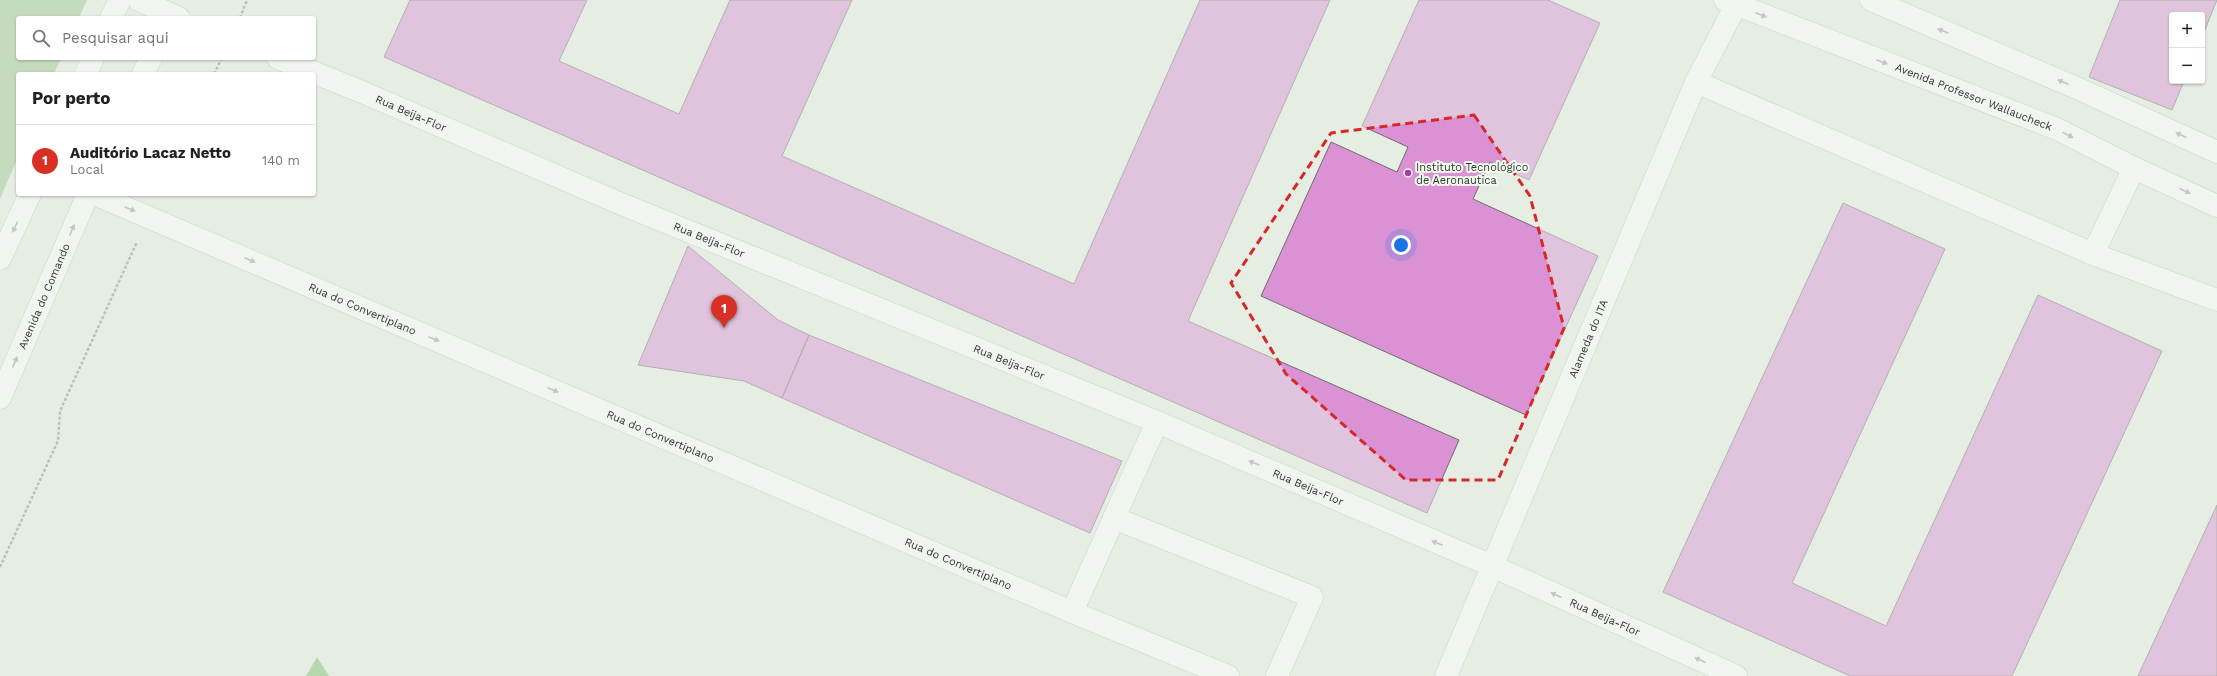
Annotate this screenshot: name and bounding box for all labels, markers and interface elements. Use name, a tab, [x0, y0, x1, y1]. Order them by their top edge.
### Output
one-way arrow	[1755, 12, 1767, 18]
map controls	[2169, 12, 2205, 84]
button: +	[2169, 12, 2205, 48]
search box	[16, 16, 316, 60]
icon: search	[30, 27, 52, 49]
one-way arrow	[1938, 28, 1949, 34]
text: Pesquisar aqui	[62, 29, 169, 47]
button: −	[2169, 48, 2205, 84]
one-way arrow	[1876, 59, 1888, 65]
street label: Avenida Professor Wallaucheck	[1894, 60, 2054, 133]
one-way arrow	[2057, 79, 2069, 85]
text: Por perto	[32, 88, 110, 108]
street label: Rua Beija-Flor	[374, 92, 449, 134]
one-way arrow	[2062, 132, 2074, 138]
one-way arrow	[2176, 132, 2187, 138]
text: Auditório Lacaz Netto	[70, 144, 231, 162]
text: 1	[42, 153, 48, 168]
text: 140 m	[262, 153, 300, 168]
place label: Instituto Tecnológico de Aeronautica	[1416, 161, 1528, 187]
text: Local	[70, 162, 104, 177]
marker: Instituto Tecnológico de Aeronautica	[1403, 168, 1413, 178]
one-way arrow	[2179, 188, 2191, 194]
one-way arrow	[125, 207, 137, 213]
street label: Rua Beija-Flor	[672, 219, 747, 260]
one-way arrow	[12, 221, 18, 232]
one-way arrow	[69, 225, 75, 236]
your location	[1391, 235, 1411, 255]
street label: Avenida do Comando	[15, 241, 72, 351]
one-way arrow	[244, 258, 256, 264]
street label: Rua do Convertiplano	[307, 280, 418, 337]
pin: 1	[711, 295, 737, 328]
street label: Alameda do ITA	[1566, 297, 1610, 380]
one-way arrow	[428, 336, 439, 342]
street label: Rua Beija-Flor	[972, 342, 1047, 382]
one-way arrow	[13, 356, 19, 368]
one-way arrow	[548, 387, 559, 393]
street label: Rua do Convertiplano	[605, 407, 716, 465]
one-way arrow	[1247, 460, 1259, 466]
street label: Rua Beija-Flor	[1271, 466, 1346, 508]
street label: Rua do Convertiplano	[903, 535, 1014, 592]
one-way arrow	[1431, 539, 1443, 545]
one-way arrow	[1551, 592, 1562, 598]
street label: Rua Beija-Flor	[1568, 595, 1643, 639]
one-way arrow	[1695, 657, 1706, 663]

